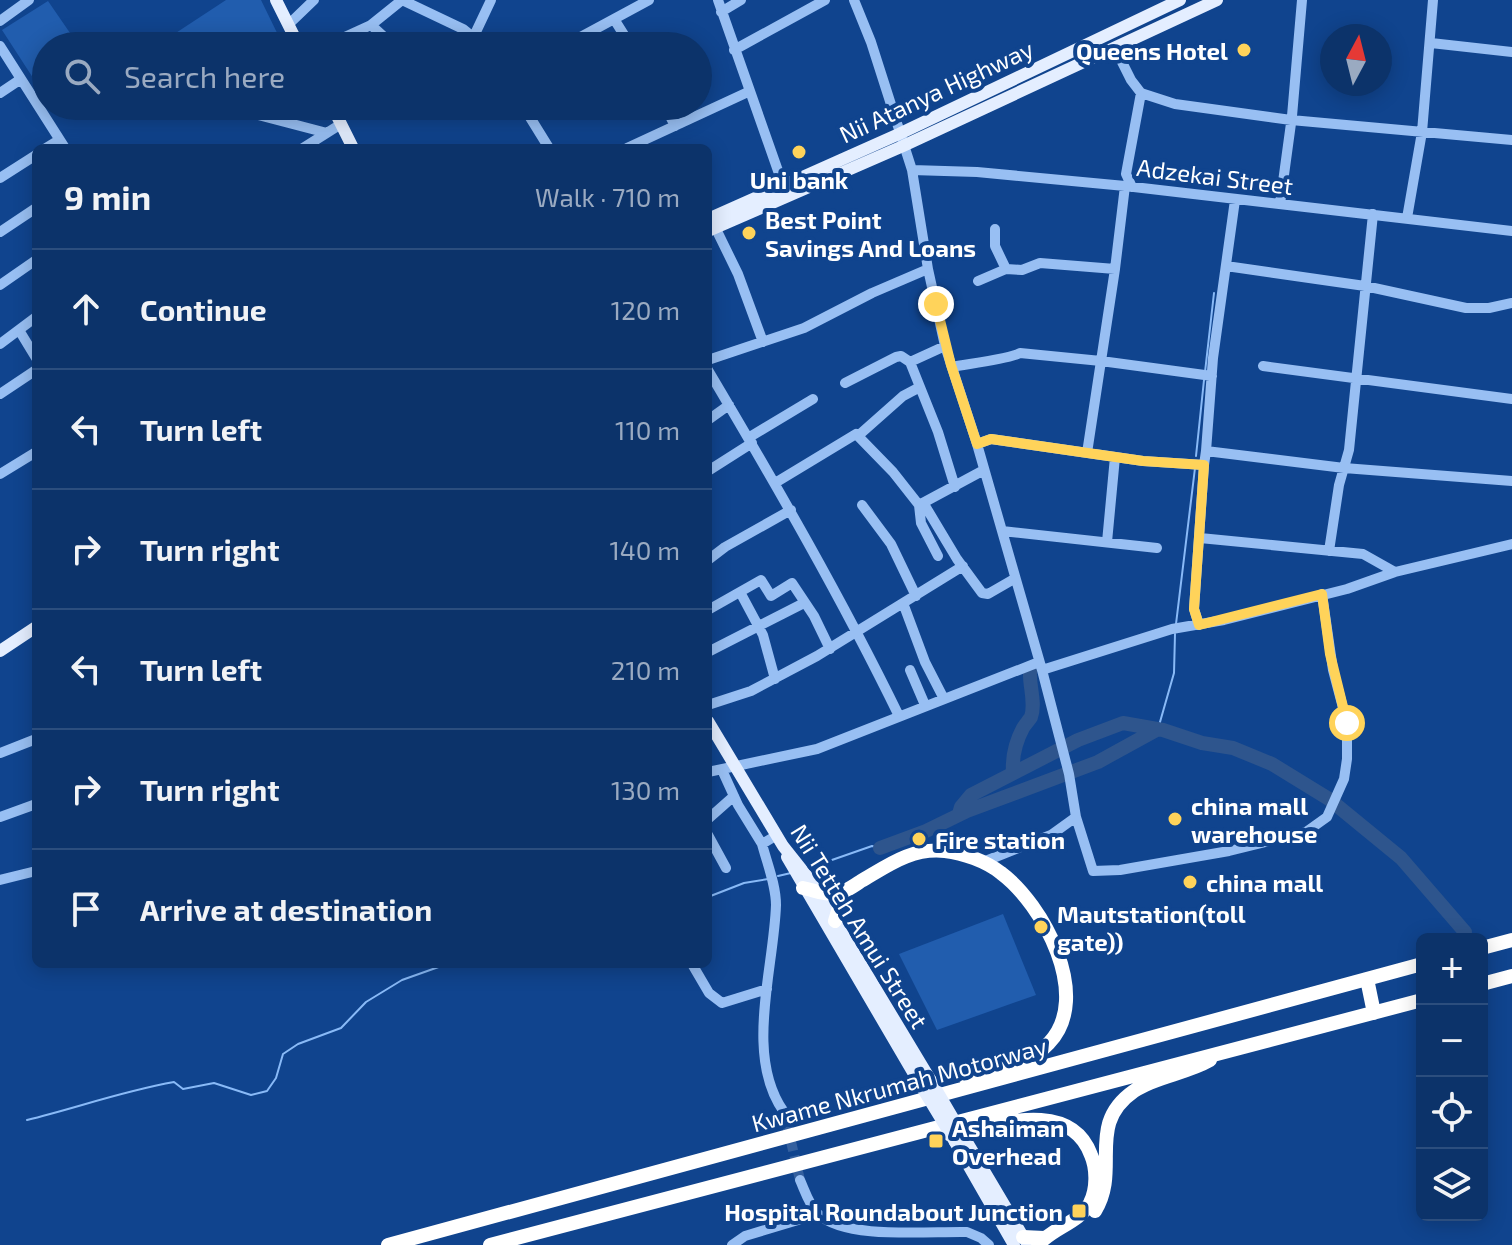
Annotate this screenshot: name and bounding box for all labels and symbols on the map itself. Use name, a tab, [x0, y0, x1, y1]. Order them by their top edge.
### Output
north arrow	[1320, 24, 1392, 96]
street label: Nii Atanya Highway	[834, 33, 1038, 149]
place label: Queens Hotel	[1076, 36, 1228, 66]
marker: Queens Hotel	[1235, 41, 1253, 59]
marker: Uni bank	[790, 143, 808, 161]
street label: Adzekai Street	[1135, 152, 1295, 200]
place label: Uni bank	[750, 165, 849, 194]
place label: Best Point Savings And Loans	[765, 205, 976, 262]
marker: Best Point Savings And Loans	[740, 224, 758, 242]
route end	[918, 286, 954, 322]
route start	[1329, 705, 1365, 741]
place label: china mall warehouse	[1191, 791, 1318, 848]
marker: china mall warehouse	[1166, 810, 1184, 828]
street label: Nii Tetteh Amui Street	[785, 819, 935, 1033]
place label: Fire station	[935, 825, 1065, 854]
marker: Fire station	[910, 830, 928, 848]
place label: china mall	[1206, 868, 1323, 897]
marker: china mall	[1181, 873, 1199, 891]
place label: Mautstation(toll gate))	[1057, 899, 1246, 956]
marker: Mautstation(toll gate))	[1032, 918, 1050, 936]
street label: Kwame Nkrumah Motorway	[748, 1031, 1050, 1137]
place label: Ashaiman Overhead	[952, 1113, 1064, 1170]
marker: Ashaiman Overhead	[927, 1132, 945, 1150]
place label: Hospital Roundabout Junction	[724, 1197, 1063, 1226]
marker: Hospital Roundabout Junction	[1070, 1202, 1088, 1220]

